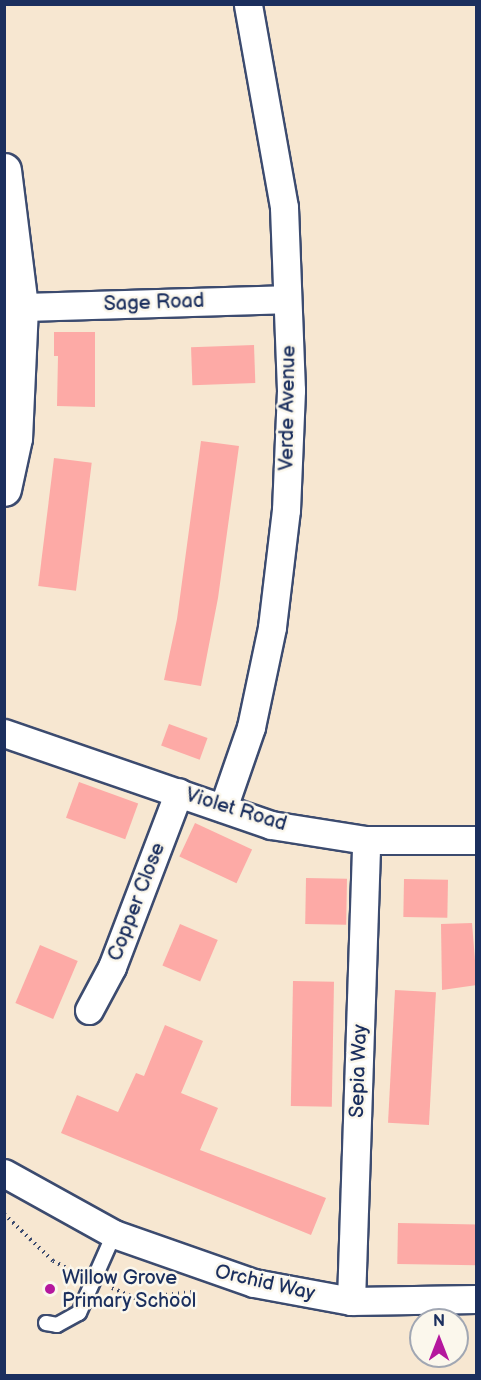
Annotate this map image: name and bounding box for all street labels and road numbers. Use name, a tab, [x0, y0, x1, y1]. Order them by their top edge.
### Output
street label: Sage Road	[103, 289, 205, 317]
street label: Verde Avenue	[275, 345, 301, 471]
street label: Violet Road	[183, 783, 289, 837]
street label: Copper Close	[103, 839, 171, 965]
street label: Sepia Way	[345, 1023, 373, 1119]
street label: Orchid Way	[212, 1260, 318, 1306]

